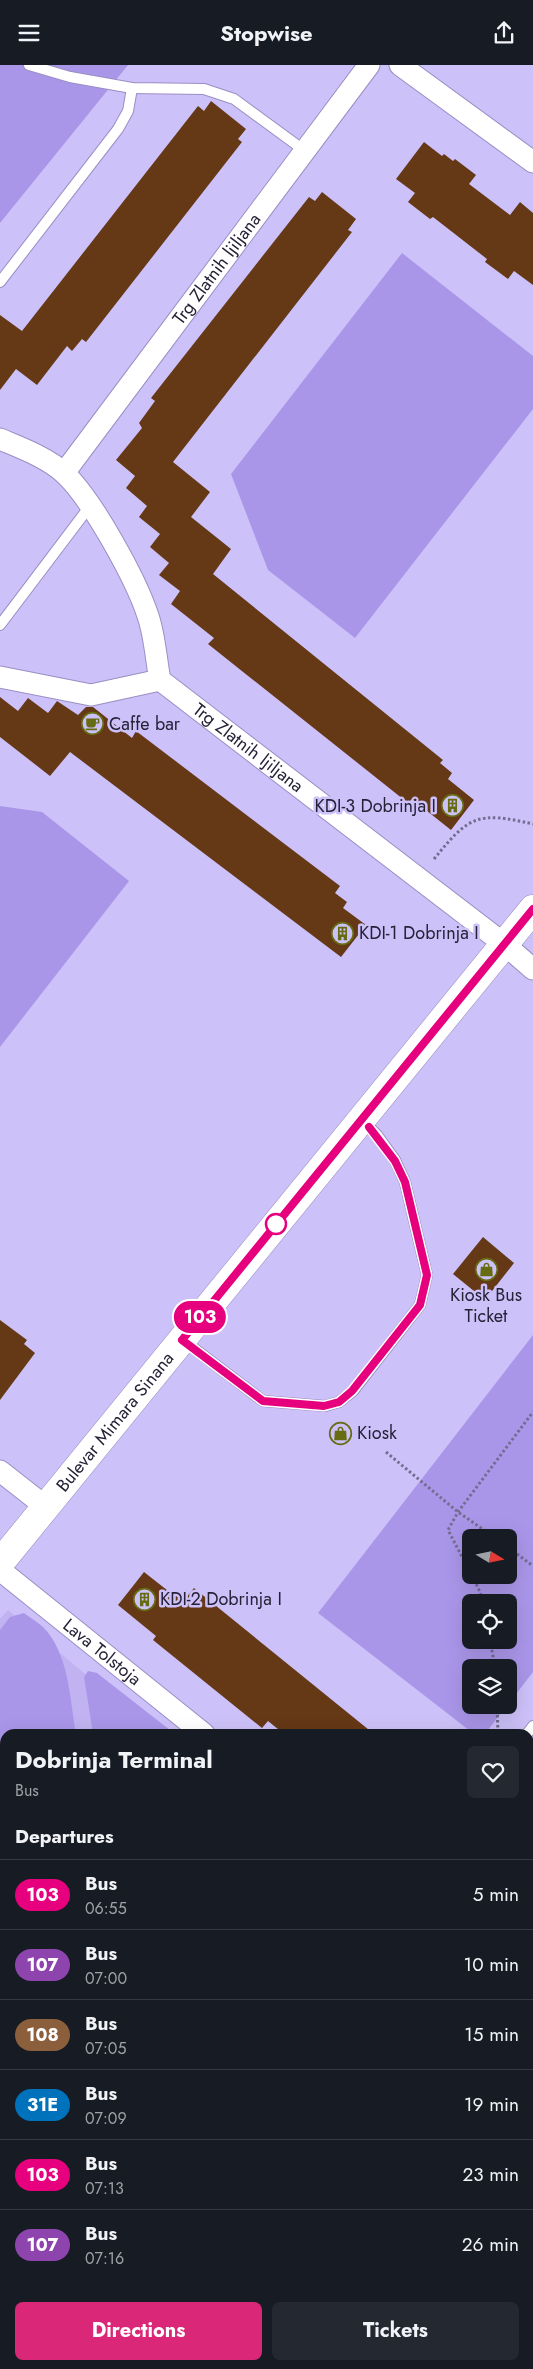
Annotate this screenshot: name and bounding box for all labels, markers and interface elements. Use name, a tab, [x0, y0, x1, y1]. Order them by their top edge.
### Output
text: Stopwise	[220, 17, 313, 49]
icon: menu	[15, 19, 43, 47]
icon: share	[490, 19, 518, 47]
street label: Trg Zlatnih ljiljana	[166, 208, 267, 330]
street label: Trg Zlatnih ljiljana	[187, 697, 309, 799]
place label: Caffe bar	[109, 711, 181, 737]
cafe icon: Caffe bar	[81, 712, 105, 736]
place label: KDI-3 Dobrinja I	[315, 793, 436, 819]
building icon: KDI-3 Dobrinja I	[440, 794, 464, 818]
place label: KDI-1 Dobrinja I	[359, 920, 479, 946]
building icon: KDI-1 Dobrinja I	[331, 921, 355, 945]
unlabelled marker	[265, 1213, 287, 1235]
shop icon: Kiosk Bus Ticket	[474, 1258, 498, 1282]
place label: Kiosk Bus Ticket	[450, 1282, 522, 1329]
line badge: 103	[171, 1301, 229, 1333]
text: 103	[184, 1304, 216, 1330]
street label: Bulevar Mimara Sinana	[50, 1346, 180, 1498]
place label: Kiosk	[357, 1420, 397, 1446]
shop icon: Kiosk	[329, 1421, 353, 1445]
north arrow	[462, 1529, 518, 1584]
map controls	[462, 1529, 517, 1714]
place label: KDI-2 Dobrinja I	[160, 1586, 282, 1612]
building icon: KDI-2 Dobrinja I	[132, 1587, 156, 1611]
button: locate	[462, 1594, 517, 1649]
street label: Lava Tolstoja	[57, 1613, 147, 1692]
button: layers	[462, 1659, 517, 1714]
text: Dobrinja Terminal	[15, 1742, 213, 1777]
button: heart	[467, 1746, 519, 1798]
text: Bus	[15, 1779, 39, 1802]
text: Departures	[15, 1823, 114, 1850]
text: Bus	[85, 1870, 117, 1897]
text: 5 min	[473, 1881, 519, 1908]
text: 103	[26, 1882, 59, 1908]
text: 06:55	[85, 1897, 127, 1920]
text: Bus	[85, 1940, 117, 1967]
text: 10 min	[464, 1951, 519, 1978]
text: 107	[27, 1952, 58, 1978]
text: 07:00	[85, 1967, 127, 1990]
text: Bus	[85, 2010, 117, 2037]
text: 15 min	[464, 2021, 519, 2048]
text: 108	[26, 2022, 59, 2048]
text: 07:05	[85, 2037, 126, 2060]
text: Bus	[85, 2080, 117, 2107]
text: 19 min	[464, 2091, 519, 2118]
text: 31E	[27, 2092, 58, 2118]
text: 07:09	[85, 2107, 127, 2130]
text: Bus	[85, 2150, 117, 2177]
text: 23 min	[462, 2161, 519, 2188]
text: 103	[26, 2162, 59, 2188]
text: 07:13	[85, 2177, 124, 2200]
text: Bus	[85, 2220, 117, 2247]
text: 26 min	[462, 2231, 519, 2258]
text: 107	[27, 2232, 58, 2258]
text: 07:16	[85, 2247, 124, 2270]
button: Directions	[15, 2302, 262, 2360]
button: Tickets	[272, 2302, 519, 2360]

